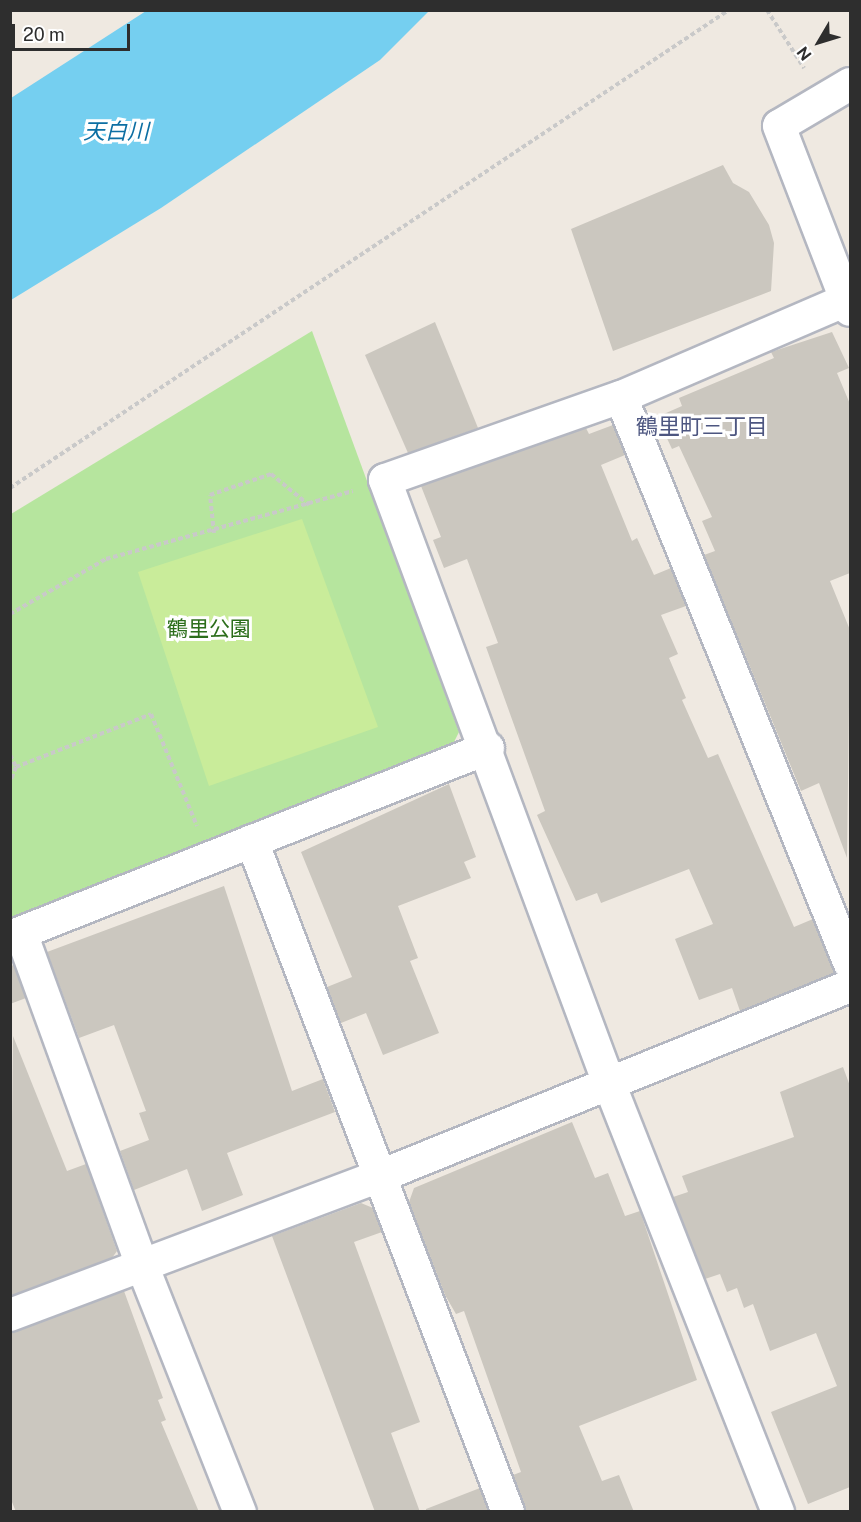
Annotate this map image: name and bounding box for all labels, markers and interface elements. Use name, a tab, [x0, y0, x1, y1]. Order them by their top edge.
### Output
scale bar	[15, 12, 134, 50]
north arrow	[789, 12, 849, 72]
text: 20 m	[23, 24, 65, 45]
text: N	[793, 43, 816, 64]
water label: 天白川	[83, 119, 149, 145]
district label: 鶴里町三丁目	[636, 414, 768, 440]
park label: 鶴里公園	[167, 616, 251, 642]

